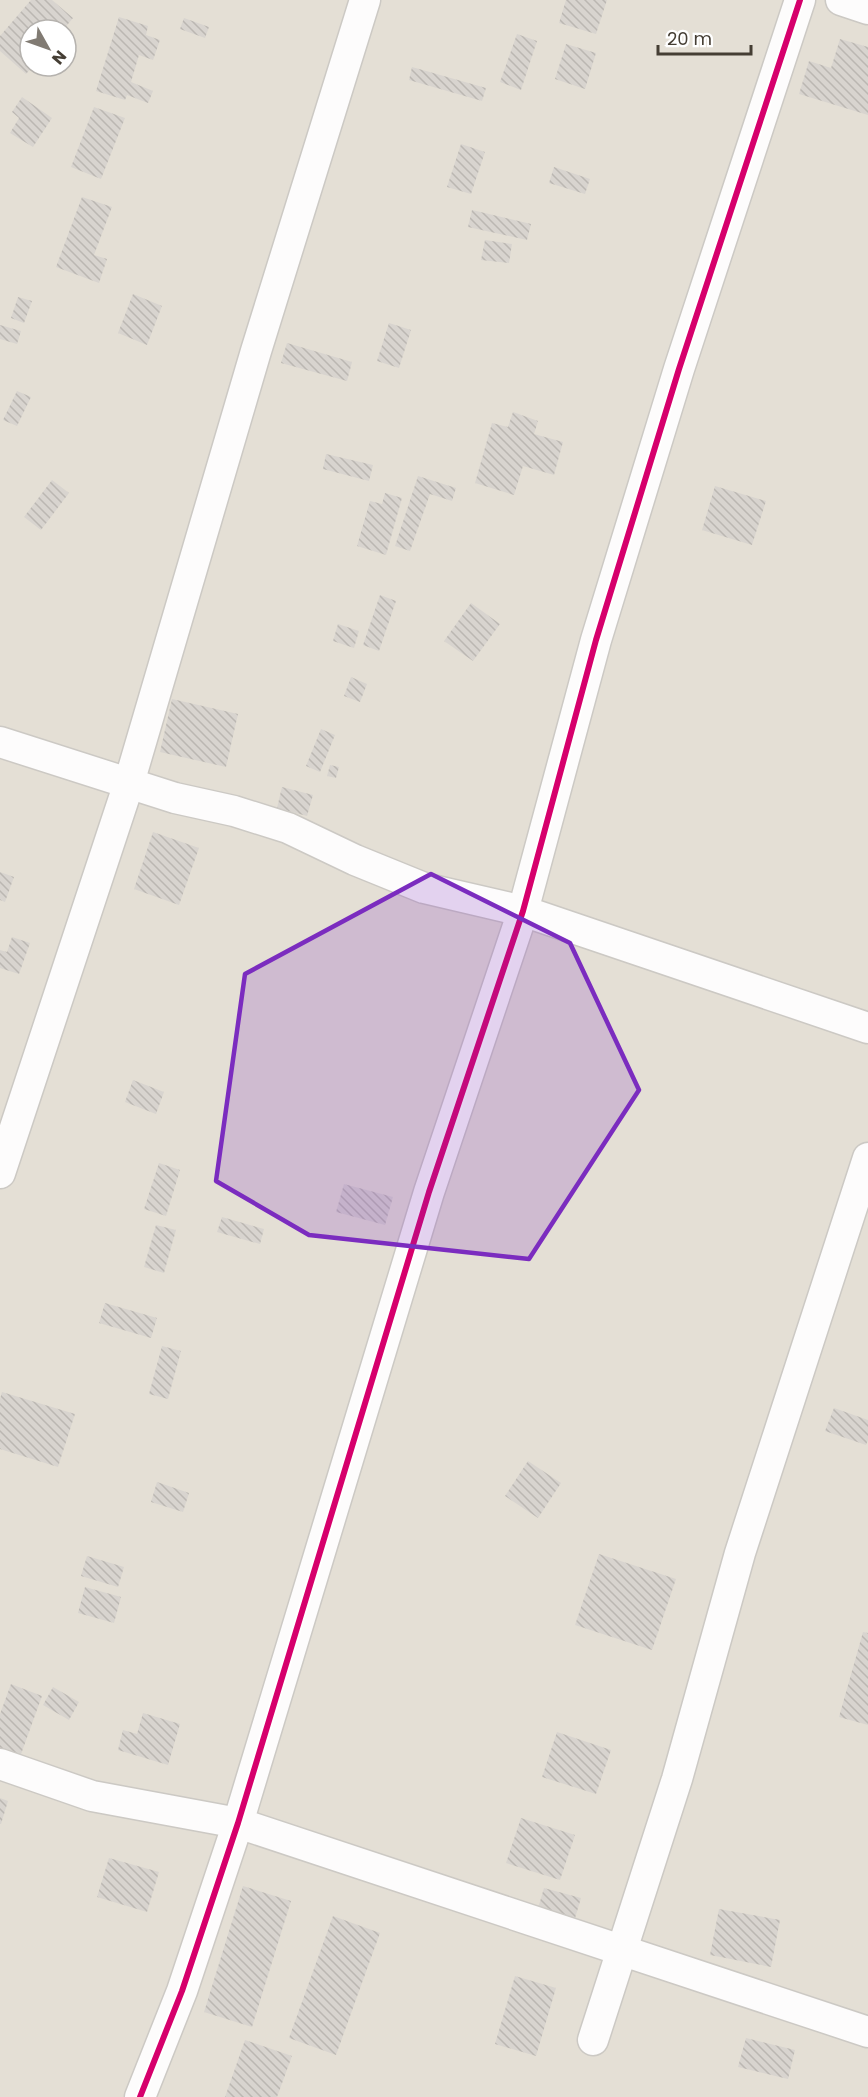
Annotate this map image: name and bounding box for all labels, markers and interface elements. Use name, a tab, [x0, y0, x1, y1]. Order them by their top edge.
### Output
north arrow	[18, 18, 78, 78]
scale bar	[658, 18, 751, 56]
text: 20 m	[667, 26, 712, 51]
text: N	[46, 45, 72, 69]

